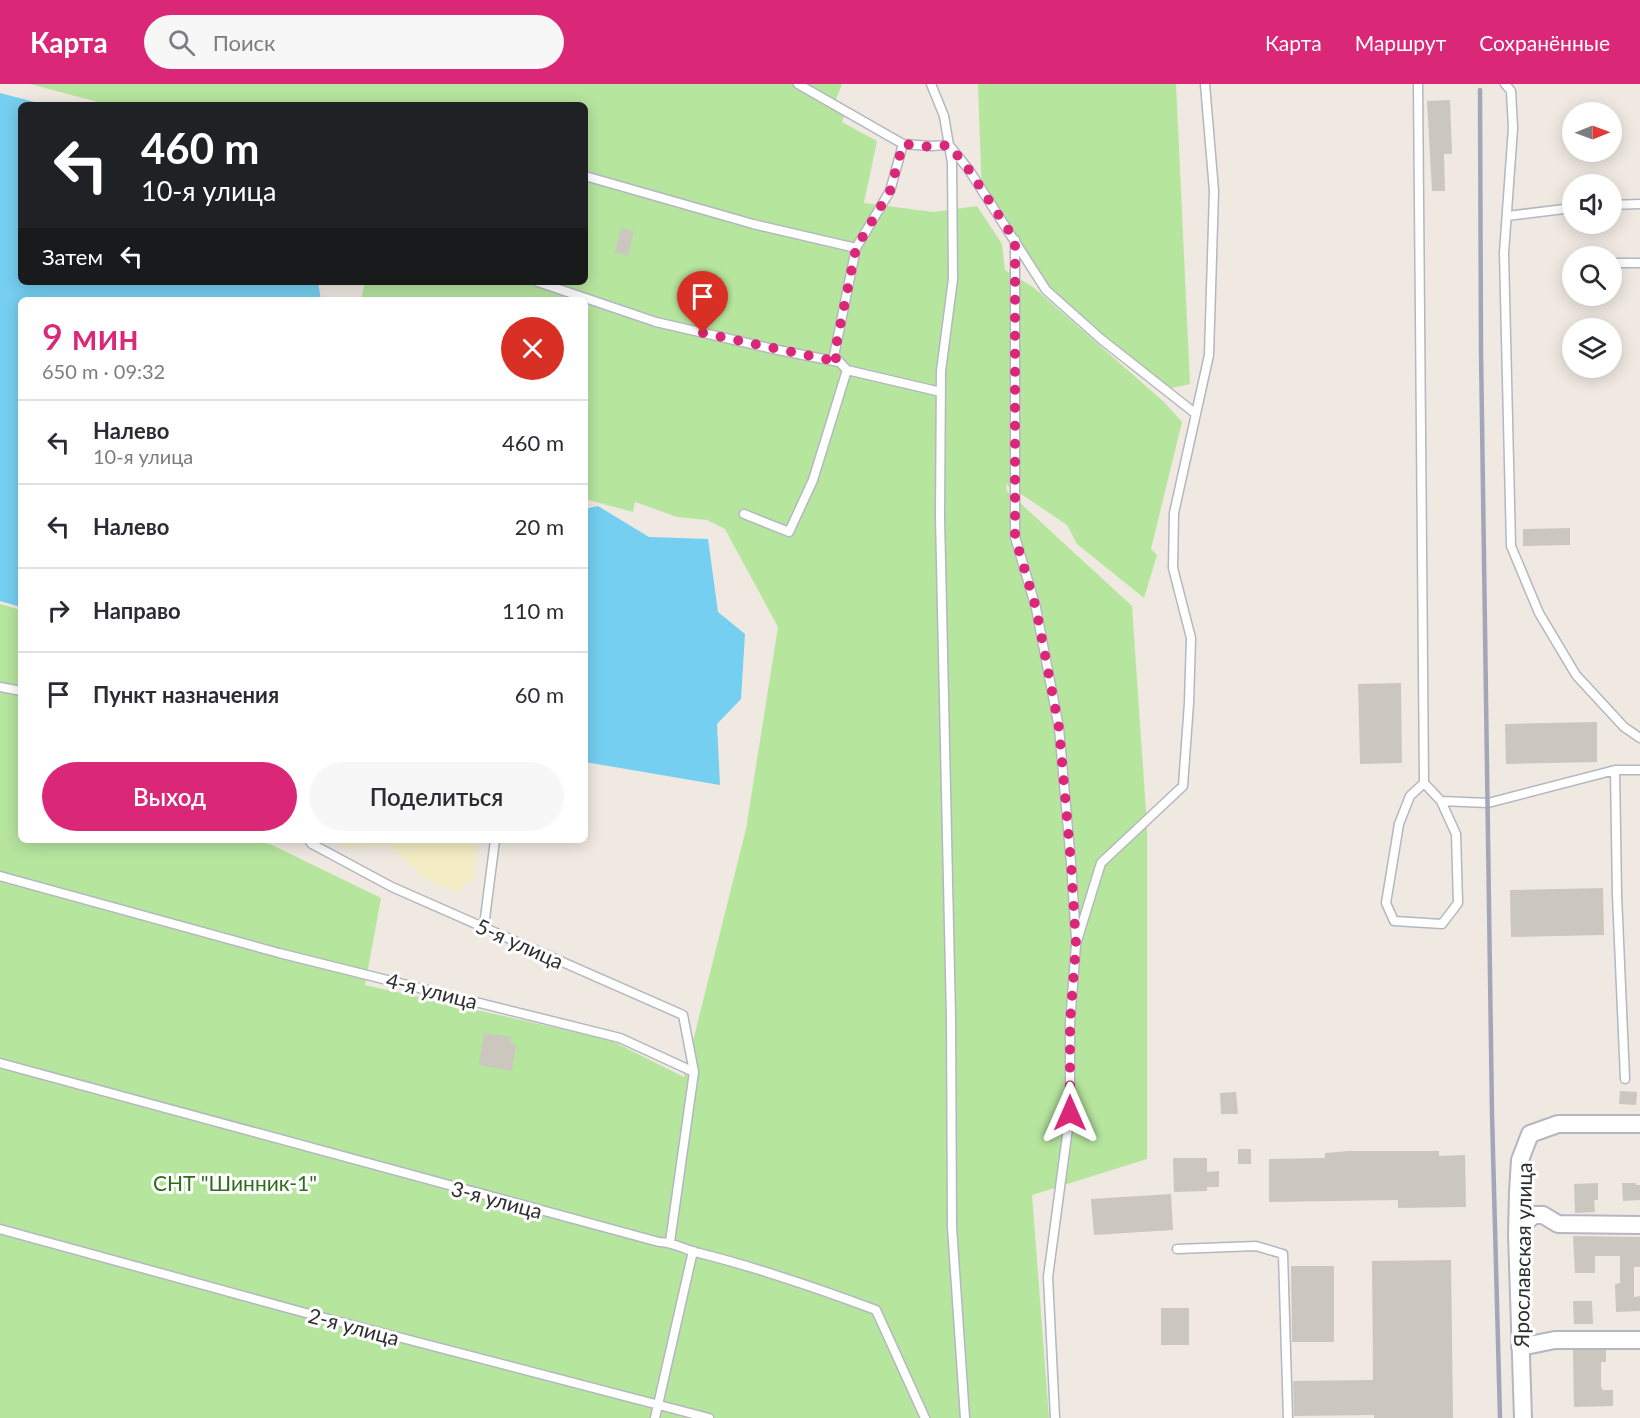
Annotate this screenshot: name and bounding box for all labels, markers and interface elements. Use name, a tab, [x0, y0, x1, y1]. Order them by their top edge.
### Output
search box	[144, 15, 564, 69]
text: Карта	[30, 25, 108, 59]
icon: search	[165, 26, 198, 59]
text: Поиск	[213, 29, 276, 56]
text: Карта	[1265, 30, 1322, 55]
text: Маршрут	[1355, 30, 1446, 55]
text: Сохранённые	[1479, 30, 1610, 55]
north arrow	[1562, 102, 1622, 162]
map controls	[1562, 102, 1622, 378]
text: 460 m	[141, 123, 259, 173]
icon: left	[42, 126, 120, 204]
text: 10-я улица	[141, 174, 276, 207]
button: sound	[1562, 174, 1622, 234]
icon: left	[115, 240, 148, 273]
text: Затем	[42, 243, 103, 270]
button: search	[1562, 246, 1622, 306]
pin	[677, 271, 728, 333]
icon: arrive	[686, 280, 719, 313]
text: 9 мин	[42, 314, 139, 358]
button: close	[501, 317, 564, 380]
button: layers	[1562, 318, 1622, 378]
text: 650 m · 09:32	[42, 359, 165, 383]
text: Налево	[93, 417, 169, 444]
icon: left	[42, 426, 75, 459]
text: 460 m	[502, 429, 564, 456]
text: 10-я улица	[93, 444, 193, 468]
icon: left	[42, 510, 75, 543]
text: Налево	[93, 513, 169, 540]
text: 20 m	[515, 513, 564, 540]
icon: right	[42, 594, 75, 627]
text: Направо	[93, 597, 181, 624]
text: 110 m	[502, 597, 564, 624]
icon: arrive	[42, 678, 75, 711]
text: Пункт назначения	[93, 681, 279, 708]
text: 60 m	[515, 681, 564, 708]
button: Выход	[42, 762, 297, 831]
button: Поделиться	[309, 762, 564, 831]
street label: 5-я улица	[472, 913, 568, 973]
street label: 4-я улица	[384, 967, 480, 1013]
position arrow	[1038, 1081, 1102, 1145]
street label: Ярославская улица	[1508, 1162, 1536, 1349]
park label: СНТ "Шинник-1"	[153, 1170, 317, 1195]
street label: 3-я улица	[449, 1175, 545, 1223]
street label: 2-я улица	[306, 1302, 402, 1350]

